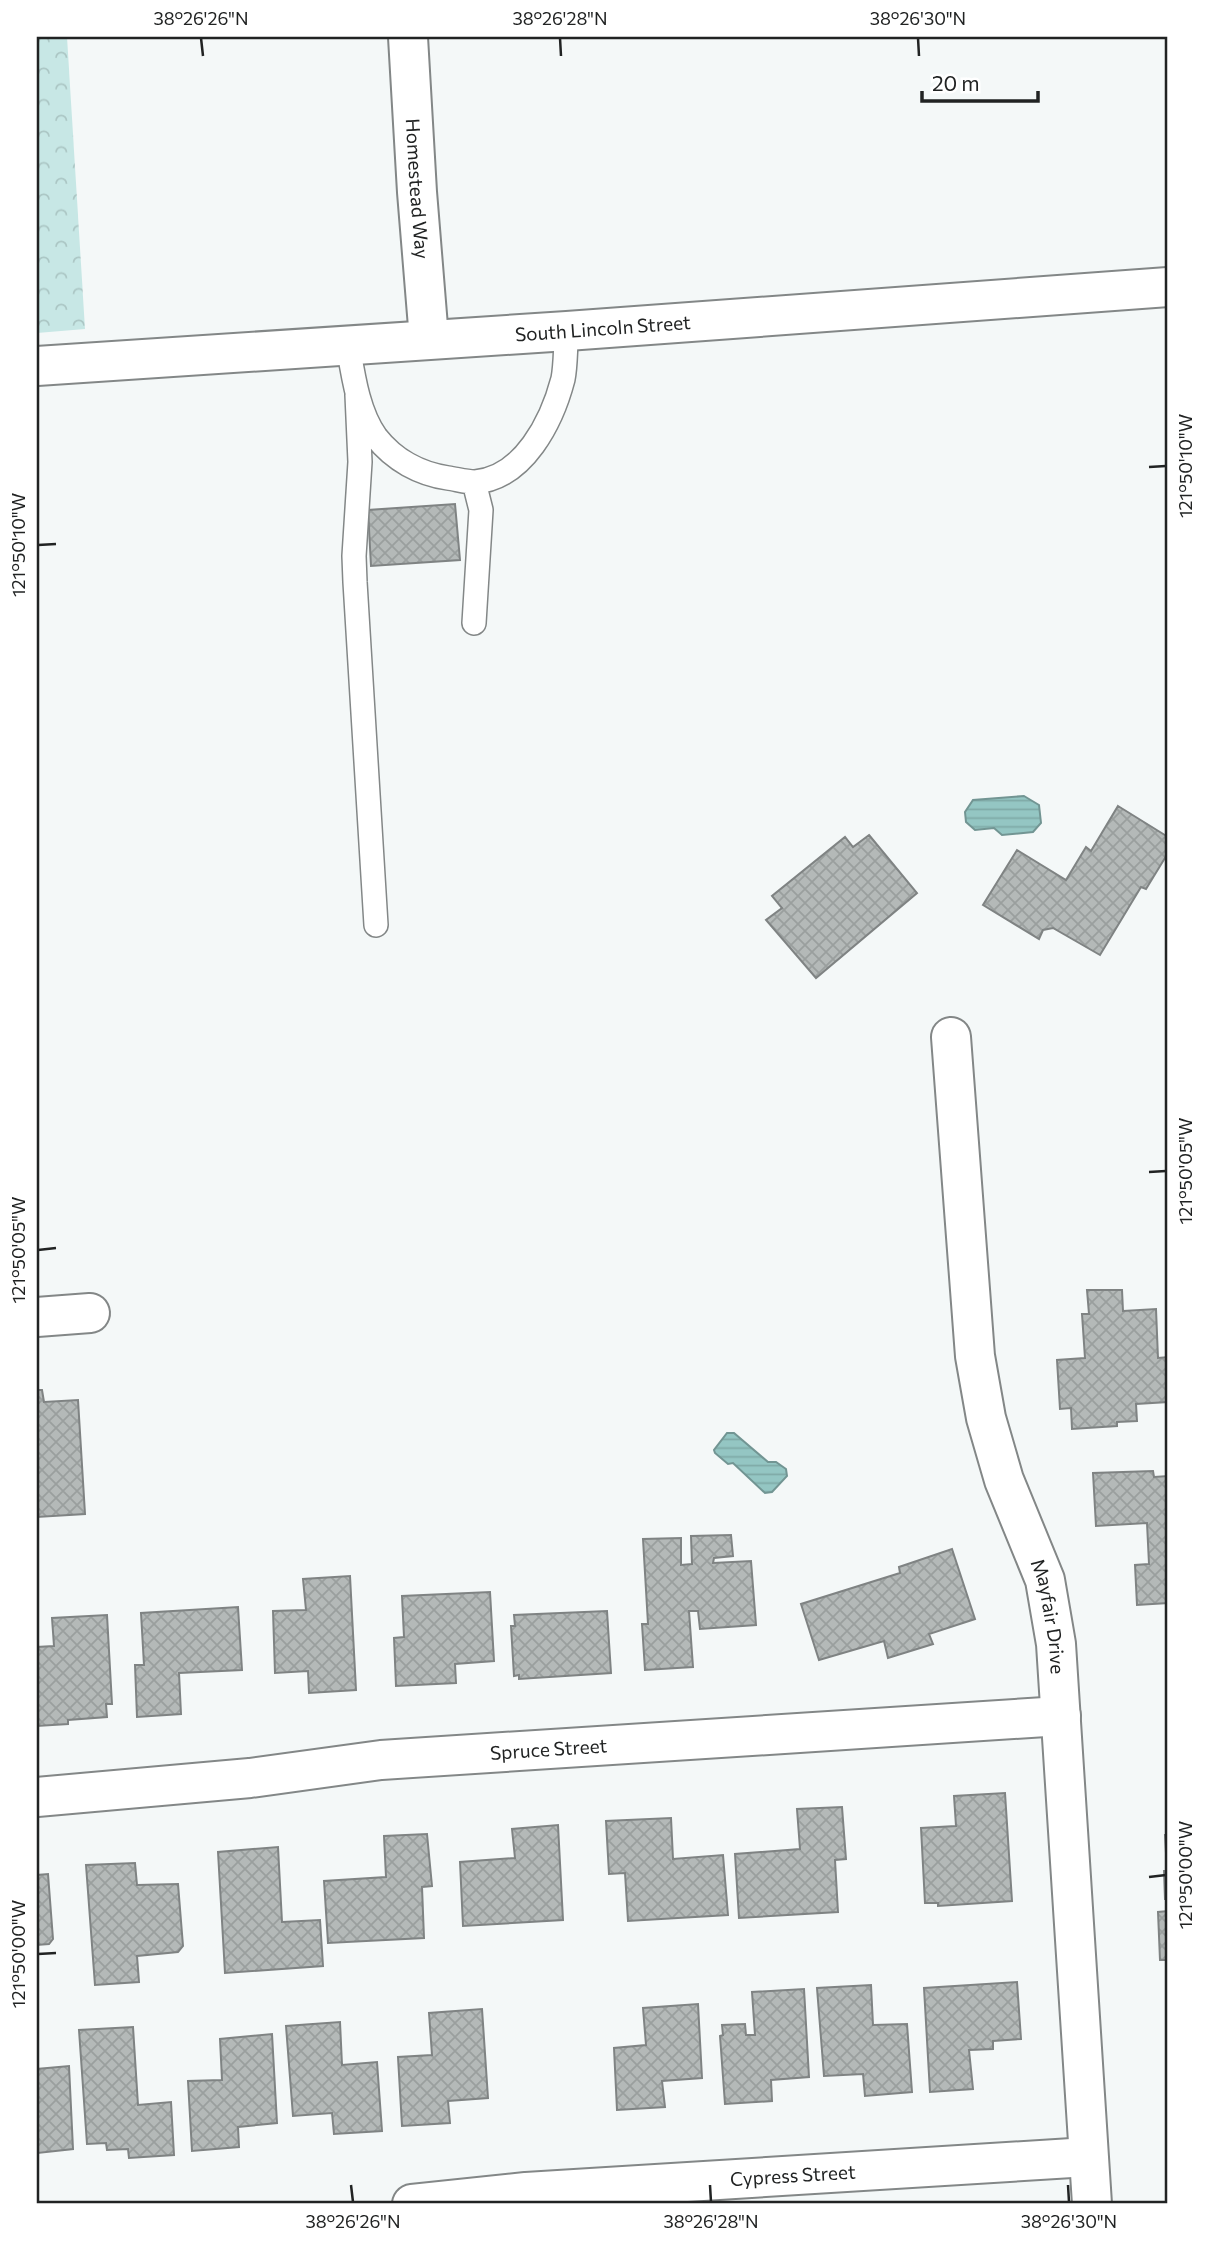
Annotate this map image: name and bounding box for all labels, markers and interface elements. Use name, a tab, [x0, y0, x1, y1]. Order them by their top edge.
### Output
text: 38°26'26"N	[153, 7, 249, 29]
text: 38°26'28"N	[512, 7, 608, 29]
text: 38°26'30"N	[870, 7, 966, 29]
scale bar	[922, 60, 1037, 104]
text: 20 m	[932, 70, 980, 95]
street label: Homestead Way	[402, 118, 434, 260]
street label: South Lincoln Street	[514, 310, 692, 345]
text: 121°50'10"W	[1174, 414, 1196, 518]
text: 121°50'10"W	[7, 493, 29, 597]
text: 121°50'05"W	[1174, 1118, 1196, 1224]
text: 121°50'05"W	[7, 1197, 29, 1303]
street label: Mayfair Drive	[1026, 1555, 1070, 1675]
street label: Spruce Street	[489, 1733, 608, 1764]
text: 121°50'00"W	[1174, 1821, 1196, 1929]
text: 121°50'00"W	[7, 1900, 29, 2008]
street label: Cypress Street	[729, 2159, 856, 2190]
text: 38°26'26"N	[305, 2210, 401, 2232]
text: 38°26'28"N	[663, 2210, 759, 2232]
text: 38°26'30"N	[1021, 2210, 1117, 2232]

